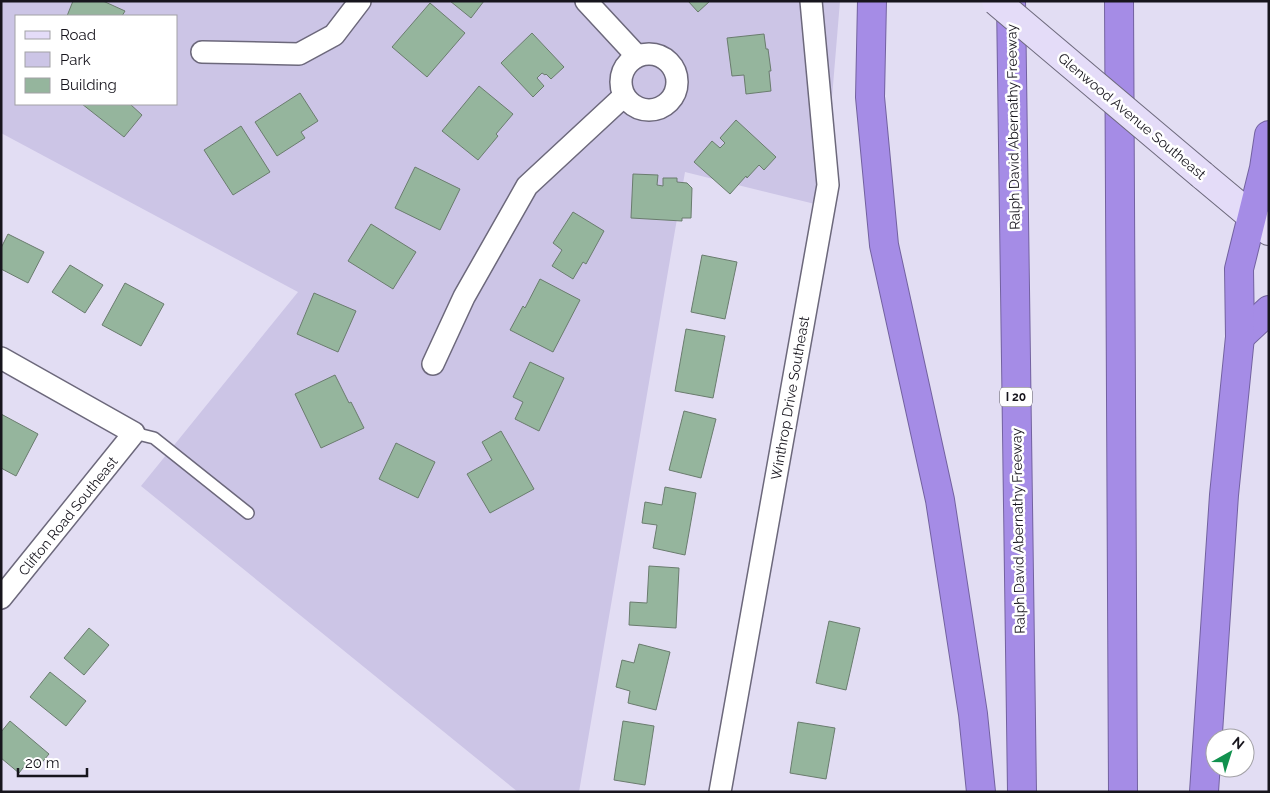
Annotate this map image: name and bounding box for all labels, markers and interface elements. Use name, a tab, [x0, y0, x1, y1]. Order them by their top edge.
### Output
legend	[15, 15, 178, 105]
street label: Ralph David Abernathy Freeway	[1003, 24, 1023, 230]
text: Road	[60, 26, 96, 44]
street label: Glenwood Avenue Southeast	[1055, 50, 1209, 183]
text: Park	[60, 51, 91, 69]
text: Building	[60, 76, 117, 94]
street label: Winthrop Drive Southeast	[768, 315, 812, 481]
road number: I 20	[1000, 388, 1032, 407]
street label: Ralph David Abernathy Freeway	[1008, 428, 1028, 634]
street label: Clifton Road Southeast	[15, 453, 121, 579]
north arrow	[1205, 728, 1255, 778]
text: N	[1229, 733, 1247, 752]
scale bar	[18, 746, 86, 778]
text: 20 m	[25, 754, 60, 772]

